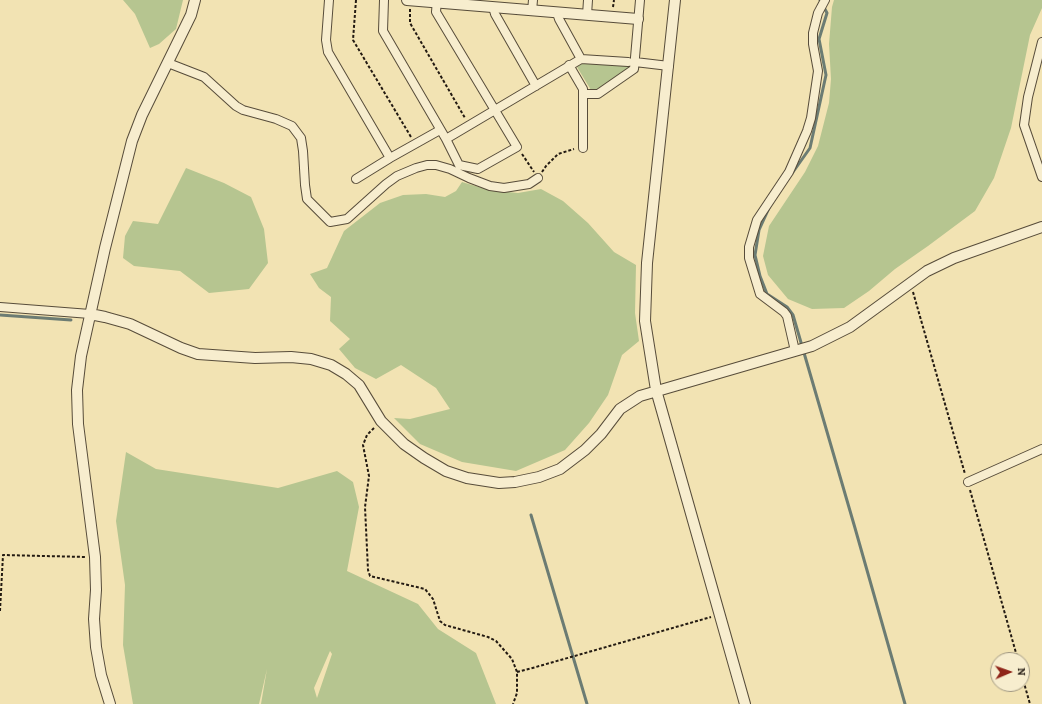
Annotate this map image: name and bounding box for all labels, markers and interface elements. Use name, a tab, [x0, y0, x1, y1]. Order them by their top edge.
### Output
north arrow	[990, 652, 1030, 692]
text: N	[1014, 667, 1029, 676]

